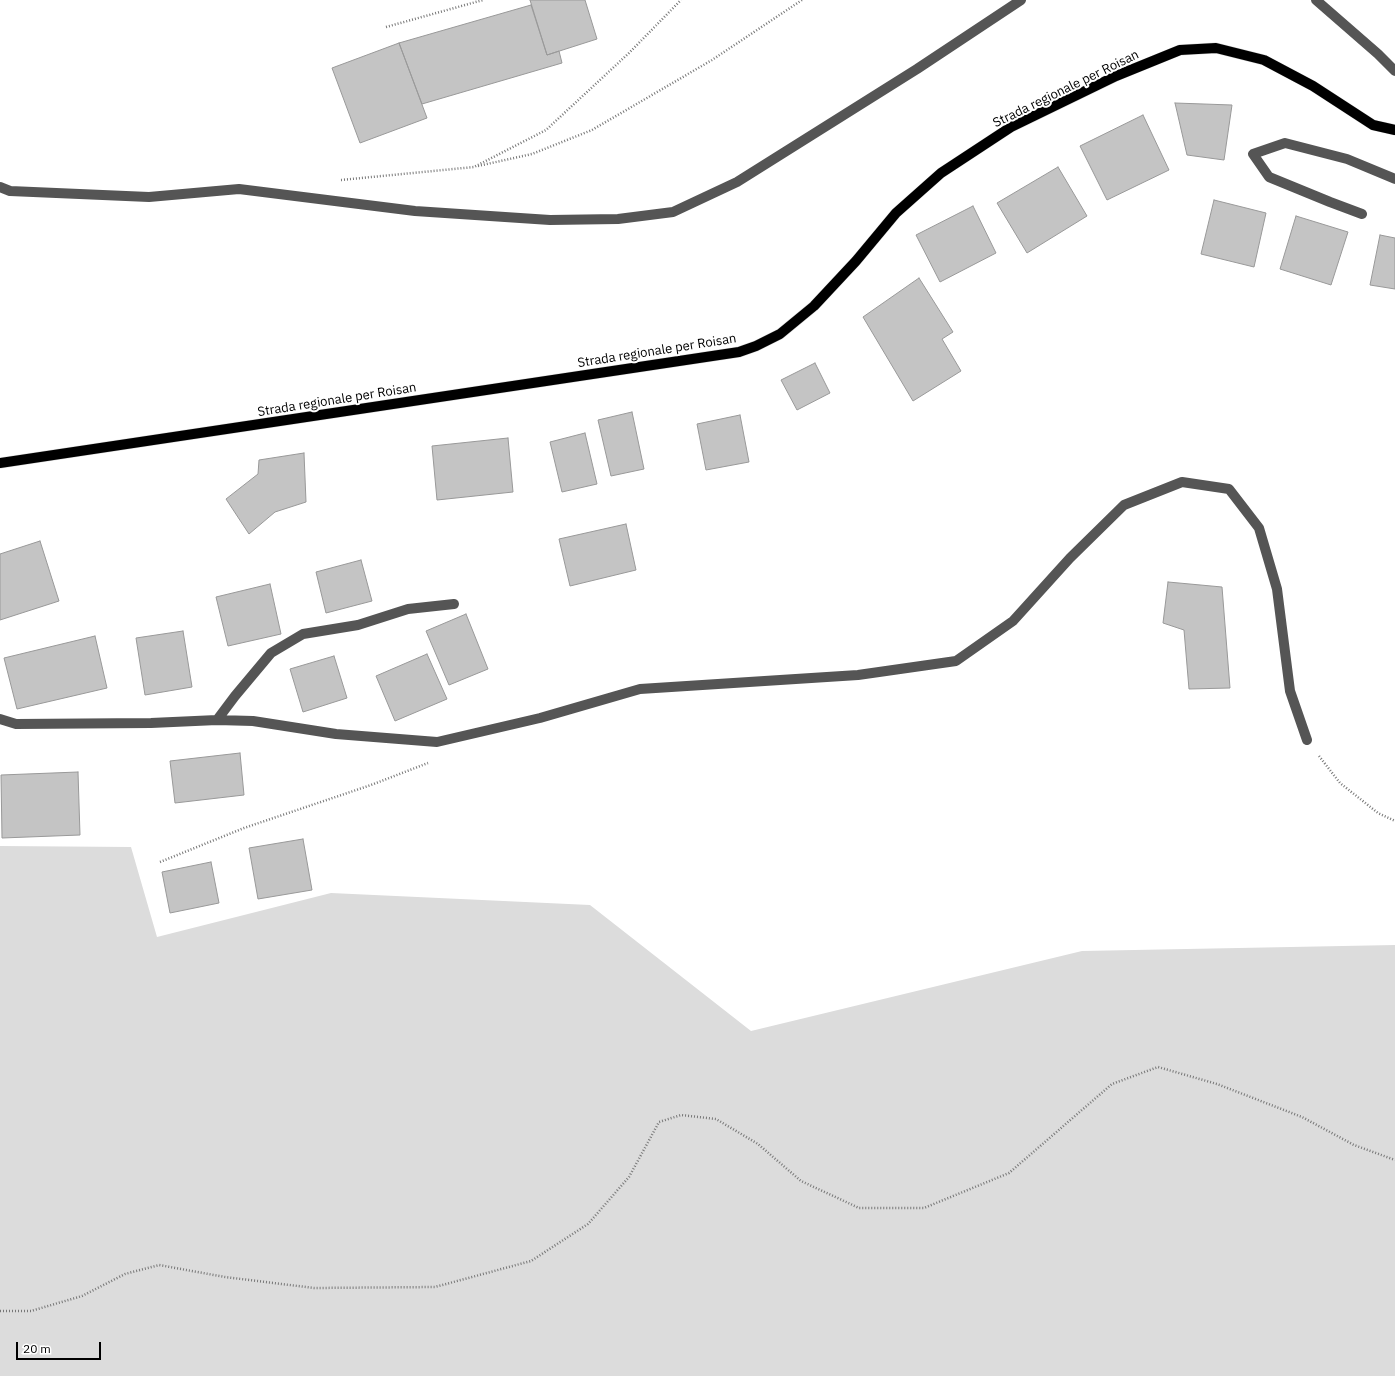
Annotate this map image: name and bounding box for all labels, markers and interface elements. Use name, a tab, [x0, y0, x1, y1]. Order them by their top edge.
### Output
street label: Strada regionale per Roisan	[990, 47, 1142, 131]
street label: Strada regionale per Roisan	[577, 331, 737, 371]
street label: Strada regionale per Roisan	[257, 380, 417, 420]
scale bar	[18, 1334, 103, 1360]
text: 20 m	[23, 1341, 51, 1356]

